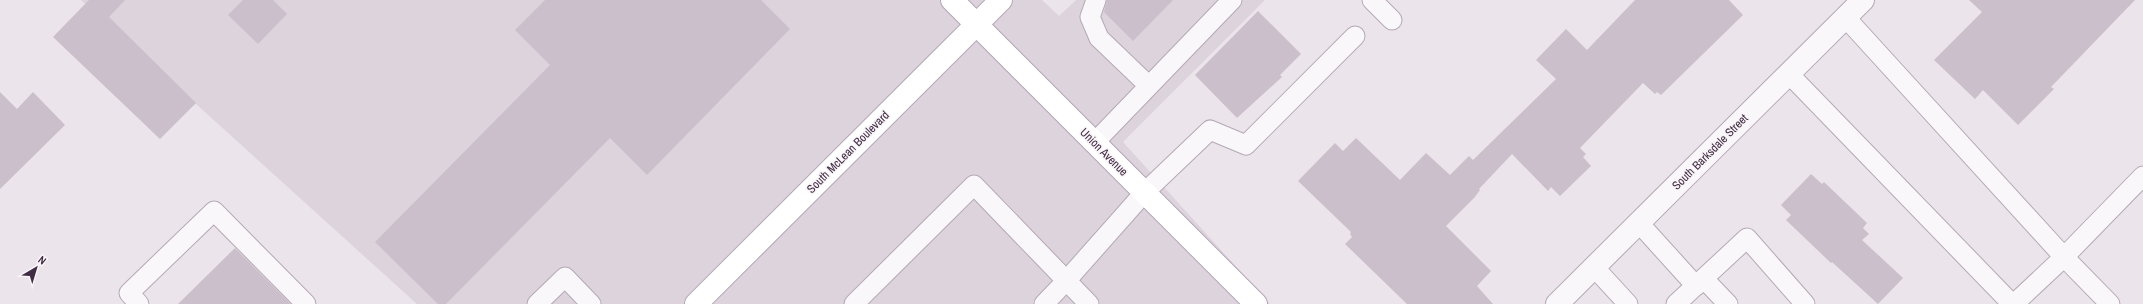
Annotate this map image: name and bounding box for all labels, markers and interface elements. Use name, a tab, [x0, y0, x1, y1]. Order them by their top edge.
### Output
street label: South McLean Boulevard	[803, 107, 893, 197]
street label: South Barksdale Street	[1669, 110, 1752, 193]
street label: Union Avenue	[1077, 125, 1131, 179]
north arrow	[16, 248, 56, 288]
text: N	[35, 253, 49, 268]

